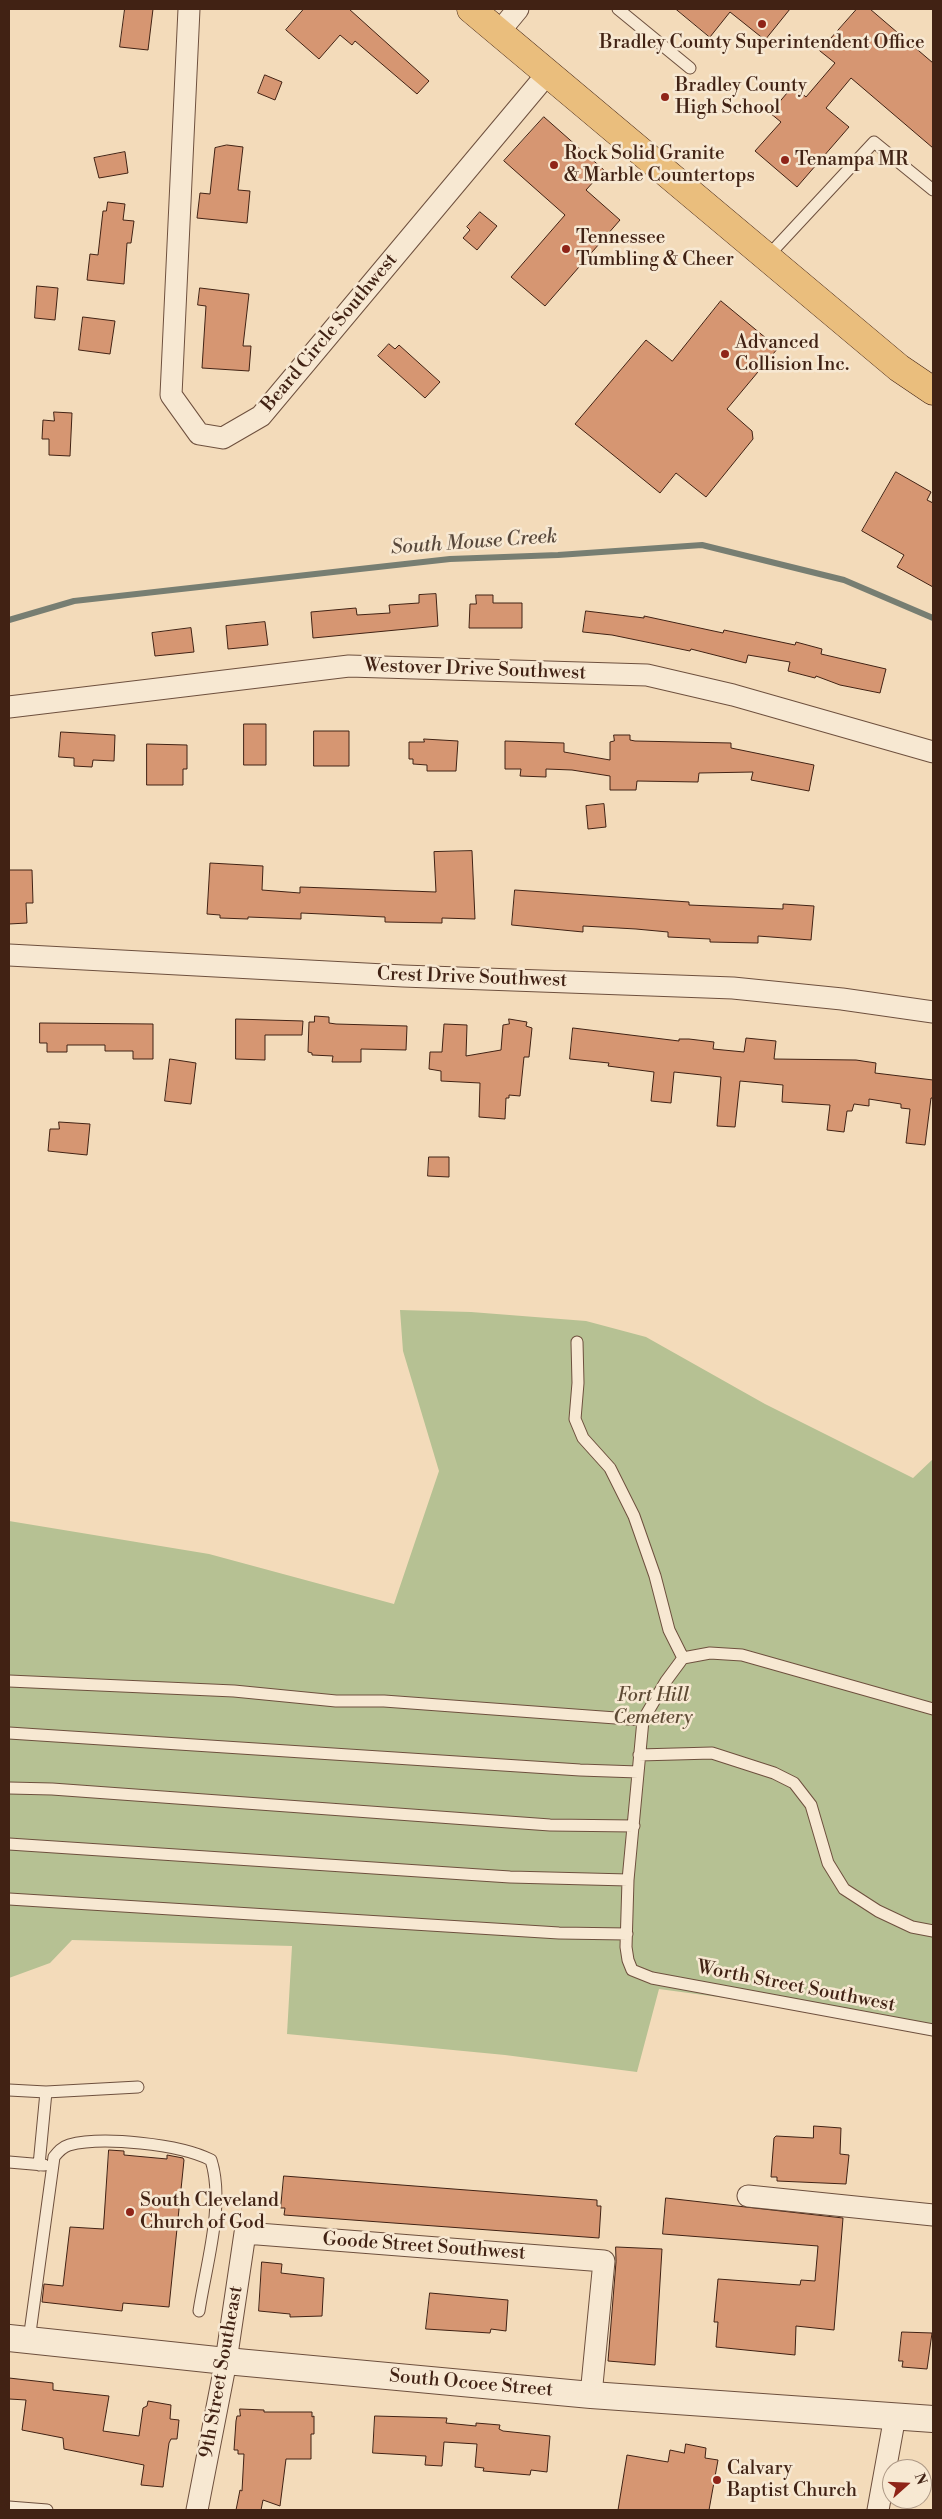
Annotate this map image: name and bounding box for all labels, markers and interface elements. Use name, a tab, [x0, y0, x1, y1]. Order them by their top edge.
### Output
marker: Bradley County Superintendent Office	[756, 18, 768, 30]
place label: Bradley County Superintendent Office	[599, 32, 925, 54]
place label: Bradley County High School	[675, 75, 807, 119]
marker: Bradley County High School	[659, 91, 671, 103]
place label: Rock Solid Granite & Marble Countertops	[564, 143, 755, 187]
place label: Tenampa MR	[795, 149, 908, 171]
marker: Tenampa MR	[779, 154, 791, 166]
marker: Rock Solid Granite & Marble Countertops	[548, 159, 560, 171]
place label: Tennessee Tumbling & Cheer	[576, 227, 734, 271]
marker: Tennessee Tumbling & Cheer	[560, 243, 572, 255]
street label: Beard Circle Southwest	[257, 249, 403, 417]
place label: Advanced Collision Inc.	[735, 332, 849, 376]
marker: Advanced Collision Inc.	[719, 348, 731, 360]
water label: South Mouse Creek	[390, 525, 558, 561]
street label: Westover Drive Southwest	[363, 655, 587, 685]
street label: Crest Drive Southwest	[376, 963, 568, 993]
park label: Fort Hill Cemetery	[613, 1685, 693, 1729]
street label: Worth Street Southwest	[695, 1957, 897, 2017]
place label: South Cleveland Church of God	[140, 2190, 279, 2234]
marker: South Cleveland Church of God	[124, 2206, 136, 2218]
street label: Goode Street Southwest	[322, 2229, 526, 2265]
street label: 9th Street Southeast	[196, 2284, 248, 2460]
street label: South Ocoee Street	[388, 2365, 554, 2403]
place label: Calvary Baptist Church	[727, 2458, 857, 2502]
north arrow	[882, 2459, 932, 2509]
text: N	[910, 2471, 931, 2487]
marker: Calvary Baptist Church	[711, 2474, 723, 2486]

